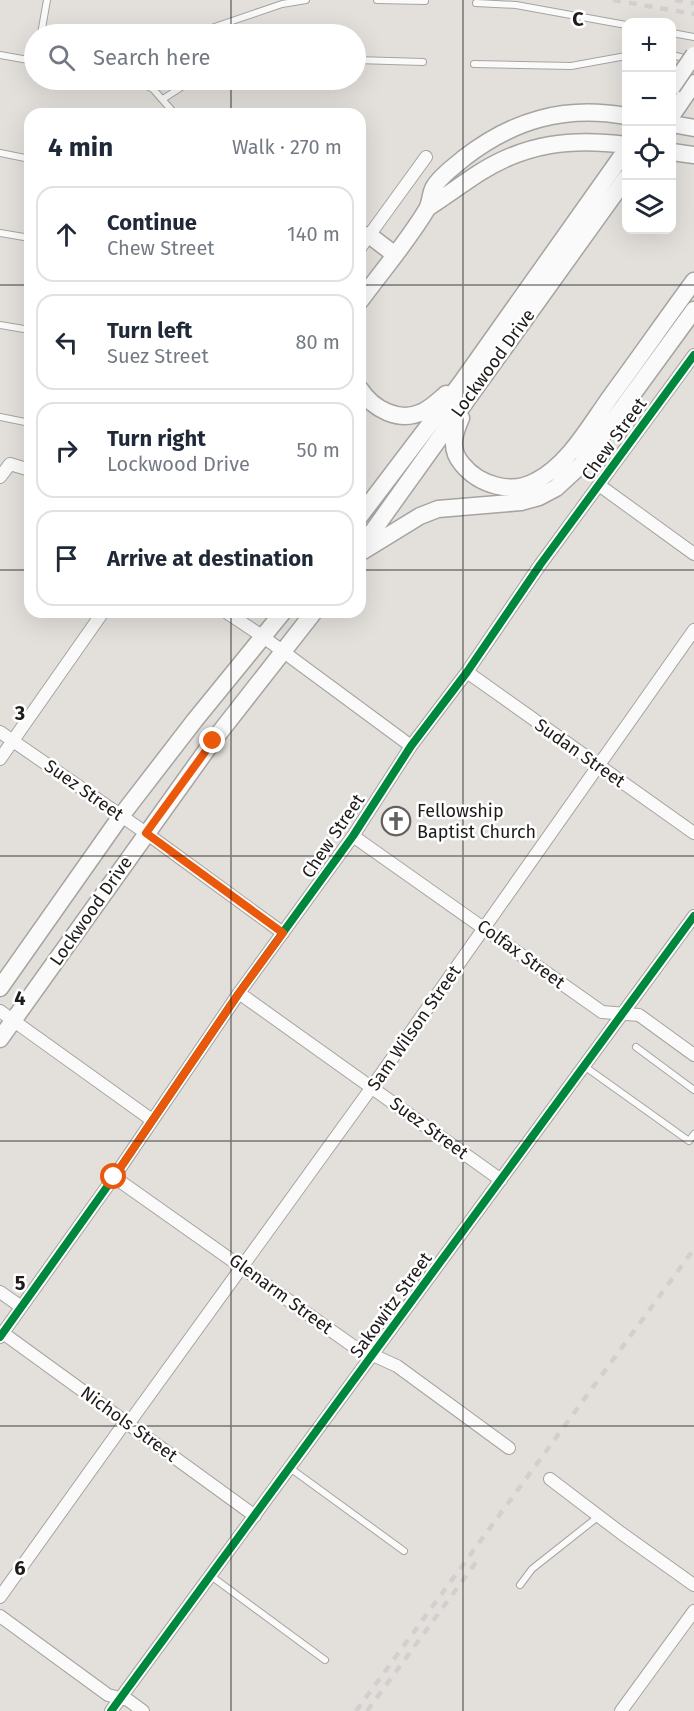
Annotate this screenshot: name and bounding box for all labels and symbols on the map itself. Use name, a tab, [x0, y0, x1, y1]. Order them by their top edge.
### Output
text: C	[572, 7, 584, 31]
street label: Lockwood Drive	[446, 305, 540, 421]
street label: Chew Street	[577, 393, 652, 485]
text: 3	[14, 701, 25, 725]
street label: Sudan Street	[531, 714, 630, 792]
route end	[199, 727, 225, 753]
street label: Suez Street	[40, 755, 128, 826]
street label: Chew Street	[297, 789, 369, 882]
place label: Fellowship Baptist Church	[417, 800, 536, 843]
church icon: Fellowship Baptist Church	[380, 805, 412, 837]
street label: Lockwood Drive	[45, 852, 137, 970]
street label: Colfax Street	[473, 915, 570, 994]
street label: Sam Wilson Street	[363, 961, 466, 1095]
text: 4	[14, 986, 26, 1010]
street label: Suez Street	[386, 1092, 473, 1164]
route start	[100, 1163, 126, 1189]
street label: Sakowitz Street	[345, 1248, 437, 1362]
street label: Glenarm Street	[225, 1249, 337, 1339]
text: 5	[15, 1271, 26, 1295]
street label: Nichols Street	[76, 1382, 182, 1467]
text: 6	[14, 1556, 26, 1580]

